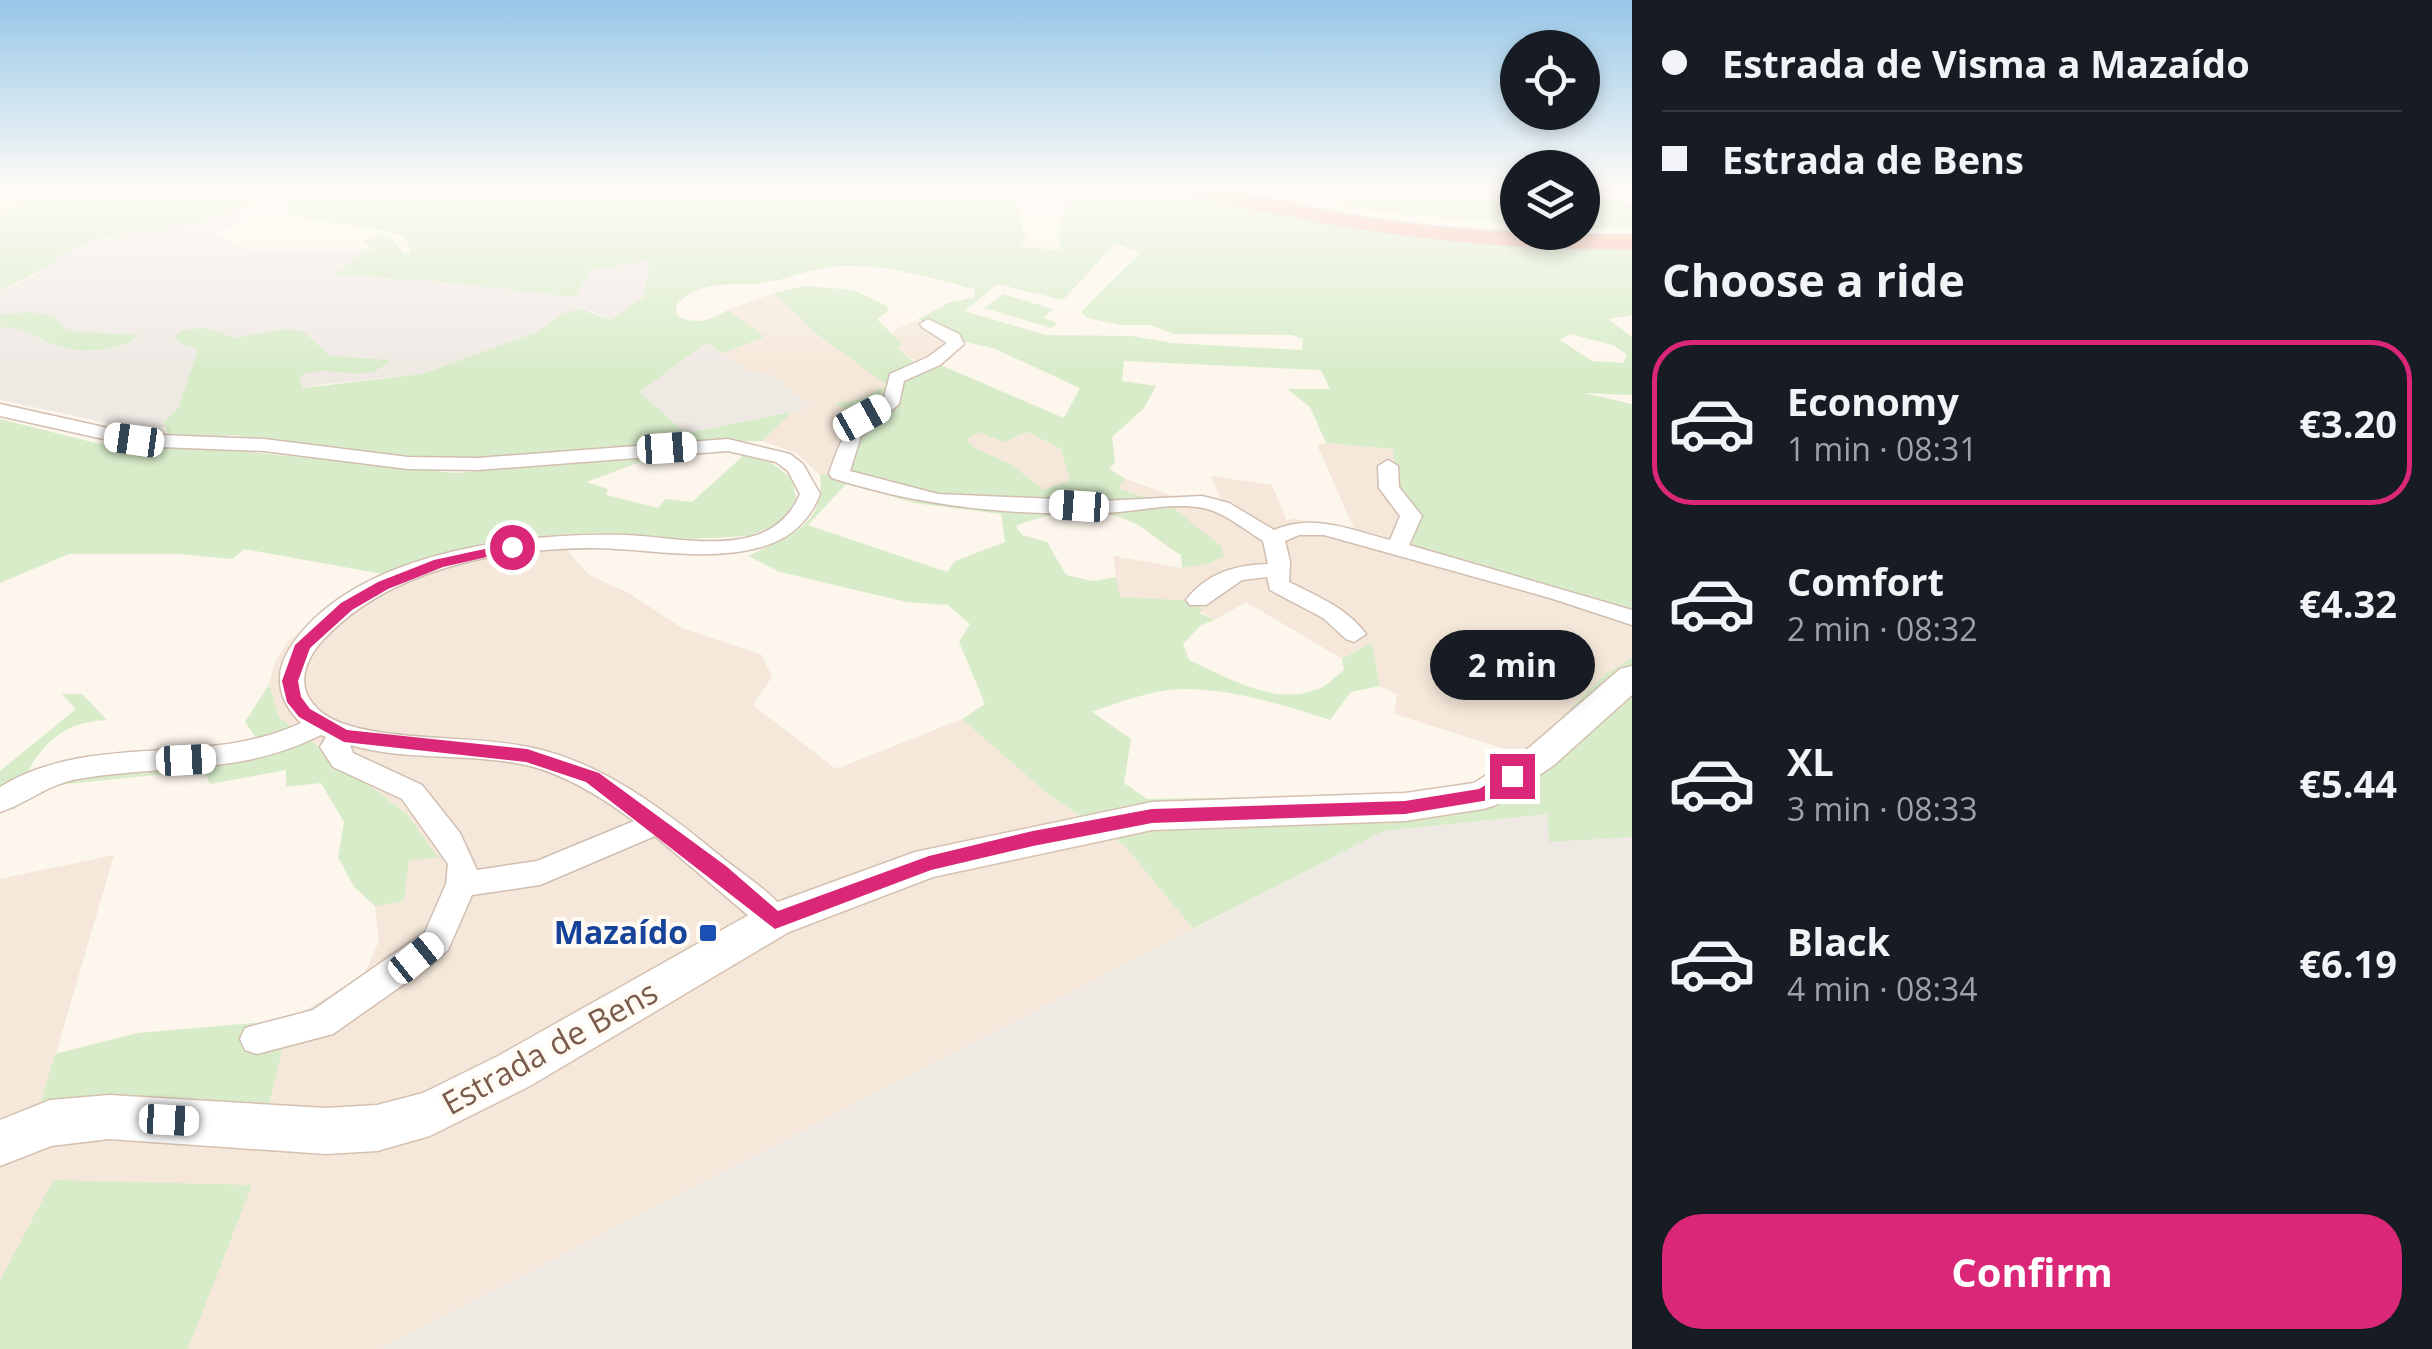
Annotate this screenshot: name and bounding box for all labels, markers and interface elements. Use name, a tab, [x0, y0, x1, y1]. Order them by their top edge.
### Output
map controls	[1500, 30, 1600, 250]
button: locate	[1500, 30, 1600, 130]
text: Estrada de Visma a Mazaído	[1722, 37, 2250, 89]
text: Estrada de Bens	[1722, 133, 2024, 185]
button: layers	[1500, 150, 1600, 250]
text: Choose a ride	[1662, 249, 1965, 310]
text: Economy	[1787, 375, 1959, 427]
icon: car	[1667, 378, 1757, 468]
car	[828, 390, 896, 446]
text: €3.20	[2299, 397, 2397, 449]
car	[102, 421, 166, 459]
text: 1 min · 08:31	[1787, 427, 1978, 470]
car	[636, 431, 698, 465]
car	[1048, 489, 1110, 523]
route start	[490, 525, 535, 570]
text: Comfort	[1787, 555, 1944, 607]
icon: car	[1667, 558, 1757, 648]
text: €4.32	[2299, 577, 2397, 629]
text: 2 min · 08:32	[1787, 607, 1978, 650]
callout: 2 min	[1430, 631, 1594, 701]
text: 2 min	[1468, 643, 1557, 686]
text: XL	[1787, 735, 1834, 787]
icon: car	[1667, 738, 1757, 828]
car	[155, 743, 217, 777]
route end	[1490, 754, 1535, 799]
text: €5.44	[2299, 757, 2397, 809]
text: 3 min · 08:33	[1787, 787, 1978, 830]
place label: Mazaído	[554, 910, 688, 953]
text: Black	[1787, 915, 1890, 967]
icon: car	[1667, 918, 1757, 1008]
marker: Mazaído	[697, 922, 719, 944]
car	[383, 927, 449, 989]
text: €6.19	[2299, 937, 2397, 989]
text: 4 min · 08:34	[1787, 967, 1978, 1010]
street label: Estrada de Bens	[434, 970, 665, 1124]
car	[138, 1103, 200, 1137]
button: Confirm	[1662, 1214, 2402, 1329]

